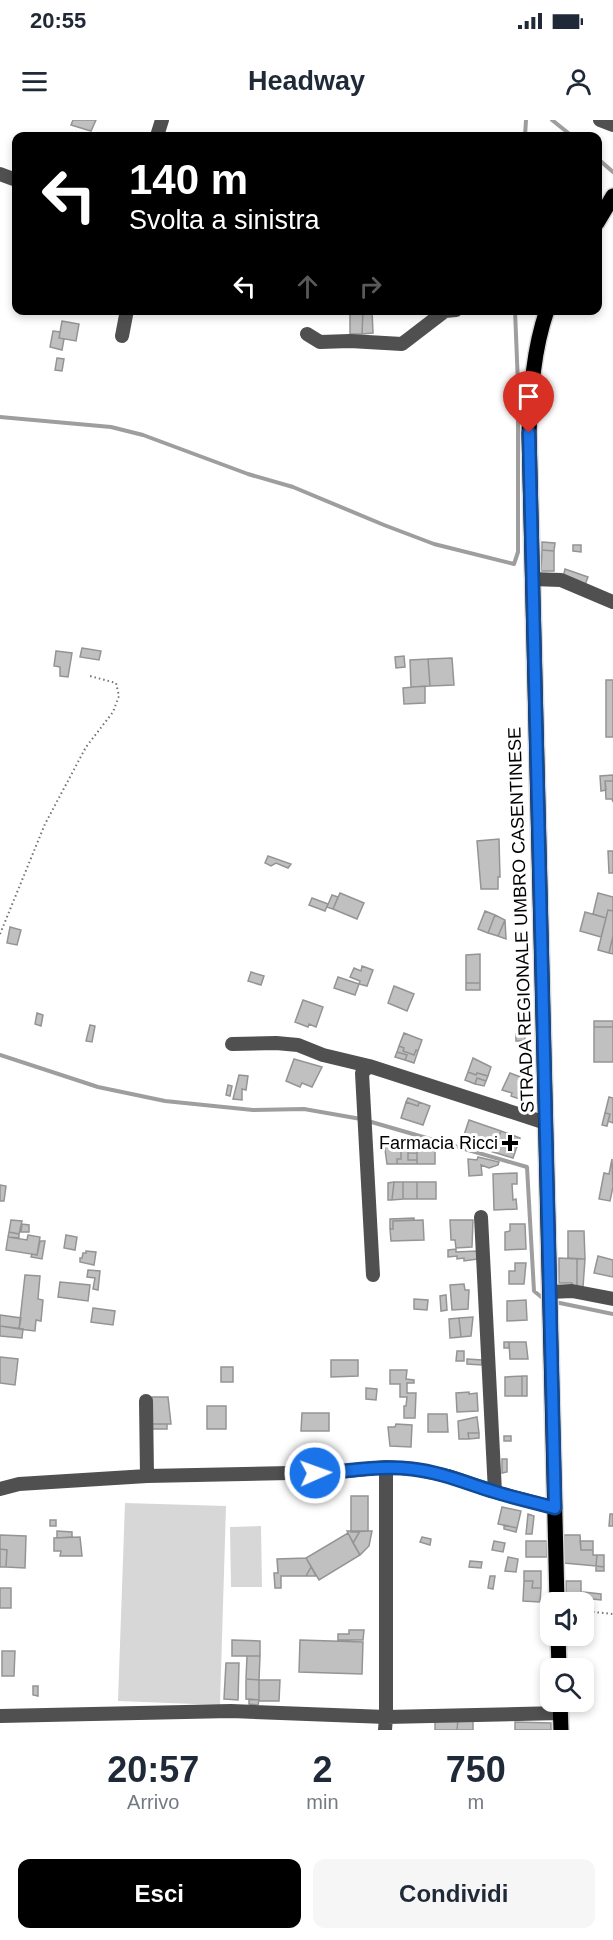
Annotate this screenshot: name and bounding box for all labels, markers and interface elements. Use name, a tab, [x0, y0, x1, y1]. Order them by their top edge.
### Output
text: 20:55	[30, 8, 86, 33]
icon: menu	[18, 65, 51, 98]
icon: person	[562, 65, 595, 98]
text: Headway	[248, 66, 365, 96]
icon: left	[30, 156, 108, 234]
text: 140 m	[129, 156, 248, 203]
text: Svolta a sinistra	[129, 205, 320, 235]
icon: left	[228, 270, 261, 303]
icon: ahead	[291, 270, 324, 303]
icon: right	[354, 270, 387, 303]
pin	[503, 371, 554, 433]
icon: arrive	[512, 380, 545, 413]
street label: STRADA REGIONALE UMBRO CASENTINESE	[504, 727, 538, 1113]
place label: Farmacia Ricci	[379, 1133, 498, 1153]
marker: Farmacia Ricci	[503, 1136, 517, 1150]
position arrow	[283, 1441, 347, 1505]
map controls	[540, 1592, 594, 1712]
button: sound	[540, 1592, 594, 1646]
button: search	[540, 1658, 594, 1712]
text: 20:57	[107, 1749, 199, 1790]
text: 2	[312, 1749, 332, 1790]
text: 750	[446, 1749, 506, 1790]
text: Arrivo	[127, 1791, 179, 1813]
text: min	[306, 1791, 339, 1813]
text: m	[467, 1791, 484, 1813]
button: Esci	[18, 1859, 301, 1928]
button: Condividi	[313, 1859, 595, 1928]

